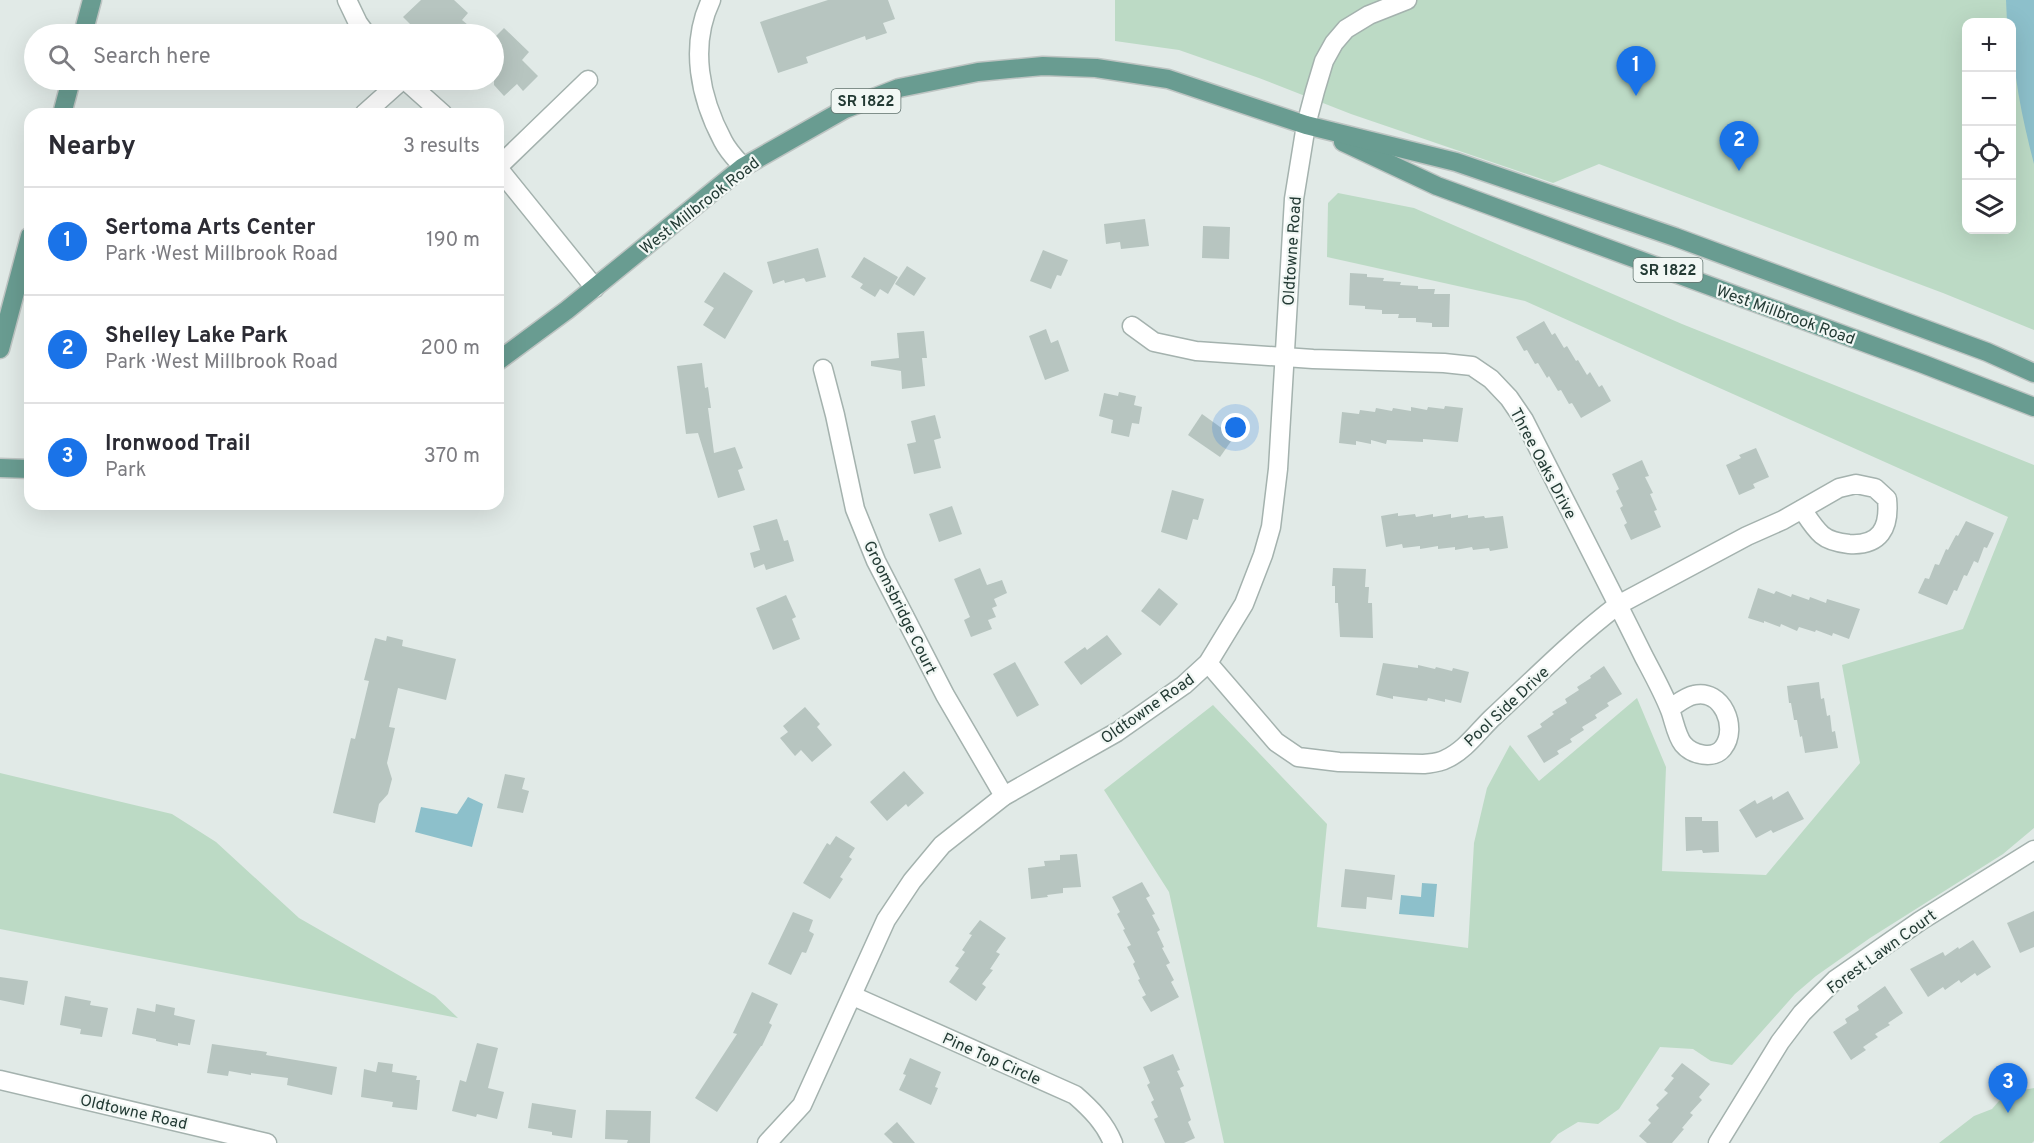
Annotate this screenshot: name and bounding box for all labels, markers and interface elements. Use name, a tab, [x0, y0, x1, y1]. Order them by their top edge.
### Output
map controls	[1962, 18, 2016, 234]
button: +	[1962, 18, 2016, 72]
search box	[24, 24, 504, 90]
icon: search	[45, 41, 78, 74]
text: Search here	[93, 44, 211, 71]
pin: 1	[1616, 46, 1656, 96]
button: −	[1962, 72, 2016, 126]
road number: SR 1822	[832, 89, 900, 113]
pin: 2	[1720, 122, 1758, 171]
button: locate	[1962, 126, 2016, 180]
text: Nearby	[48, 131, 136, 164]
text: 3 results	[403, 134, 480, 160]
street label: West Millbrook Road	[636, 154, 764, 259]
button: layers	[1962, 180, 2016, 234]
street label: Oldtowne Road	[1279, 196, 1307, 307]
text: Sertoma Arts Center	[105, 215, 315, 242]
text: 1	[64, 228, 72, 254]
text: 190 m	[426, 228, 480, 254]
text: Park · West Millbrook Road	[105, 242, 338, 268]
road number: SR 1822	[1634, 258, 1702, 282]
street label: West Millbrook Road	[1713, 281, 1857, 350]
text: Shelley Lake Park	[105, 323, 288, 350]
text: 2	[61, 336, 74, 362]
text: 200 m	[421, 336, 480, 362]
text: Park · West Millbrook Road	[105, 350, 338, 376]
street label: Three Oaks Drive	[1505, 405, 1580, 523]
your location	[1221, 413, 1250, 442]
text: Ironwood Trail	[105, 431, 251, 458]
text: 3	[62, 444, 74, 470]
text: 370 m	[424, 444, 480, 470]
text: Park	[105, 458, 146, 484]
street label: Groomsbridge Court	[858, 538, 940, 678]
street label: Pool Side Drive	[1461, 663, 1554, 752]
street label: Oldtowne Road	[1098, 670, 1199, 749]
street label: Forest Lawn Court	[1824, 906, 1941, 999]
street label: Pine Top Circle	[939, 1029, 1044, 1090]
pin: 3	[1988, 1064, 2028, 1113]
street label: Oldtowne Road	[78, 1091, 189, 1135]

